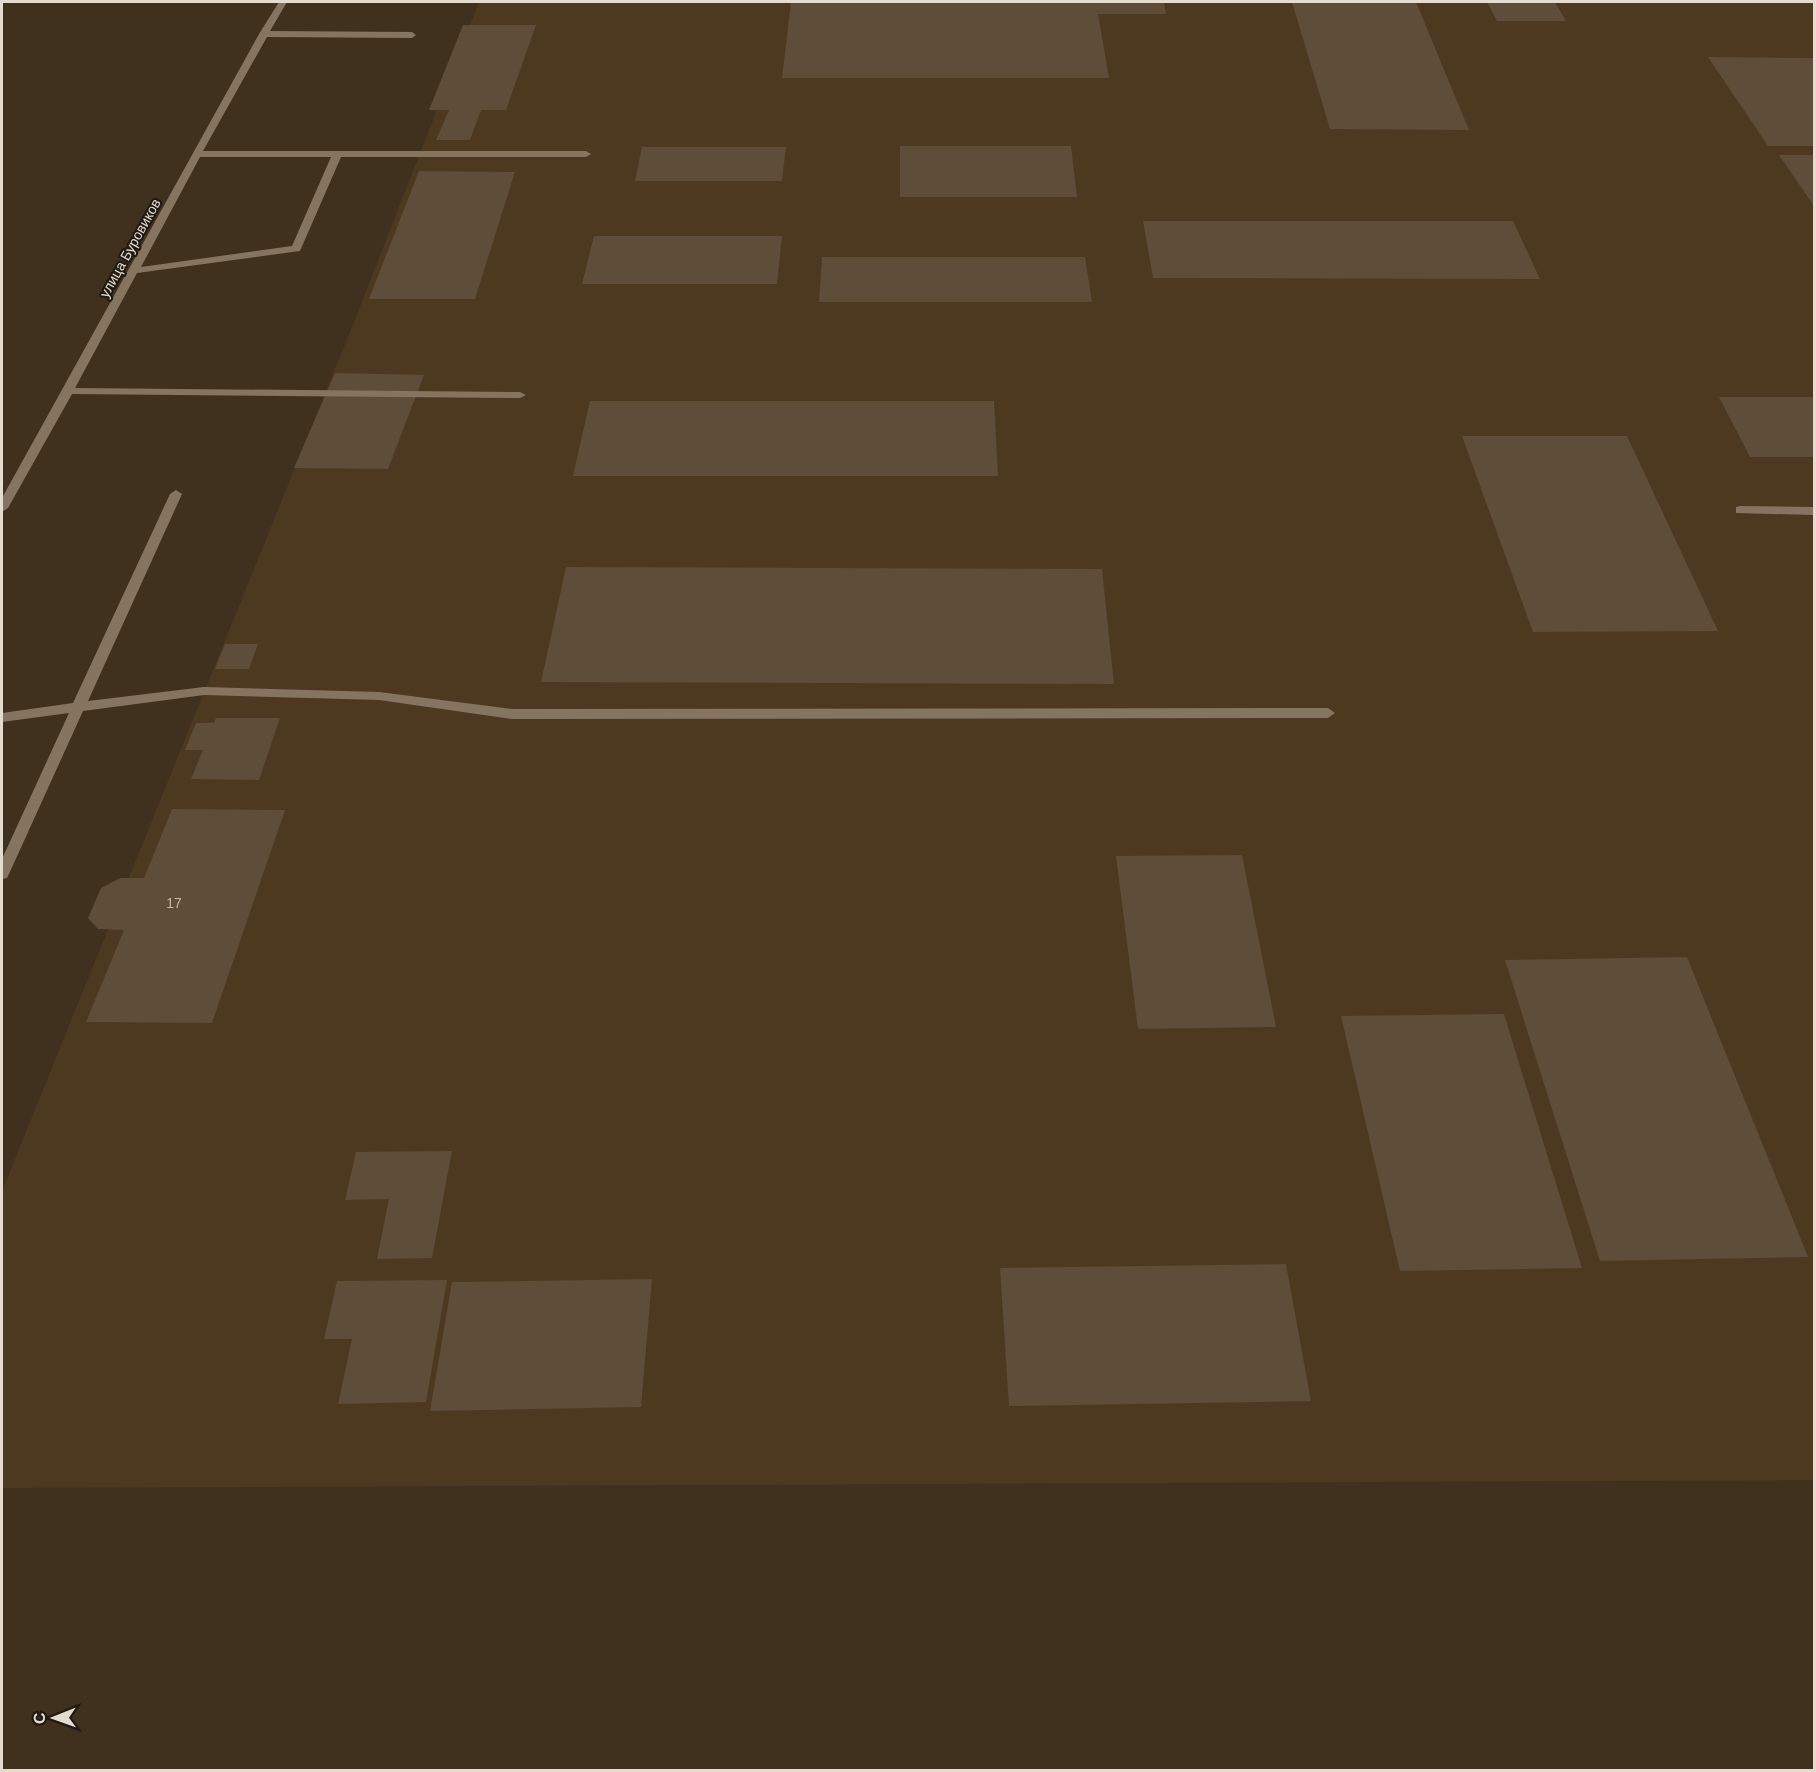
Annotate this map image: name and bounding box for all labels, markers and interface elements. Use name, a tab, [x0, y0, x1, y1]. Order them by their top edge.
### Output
street label: улица Буровиков	[96, 196, 164, 300]
house number: 17	[166, 895, 182, 911]
north arrow	[24, 1688, 84, 1748]
text: С	[31, 1712, 48, 1724]

